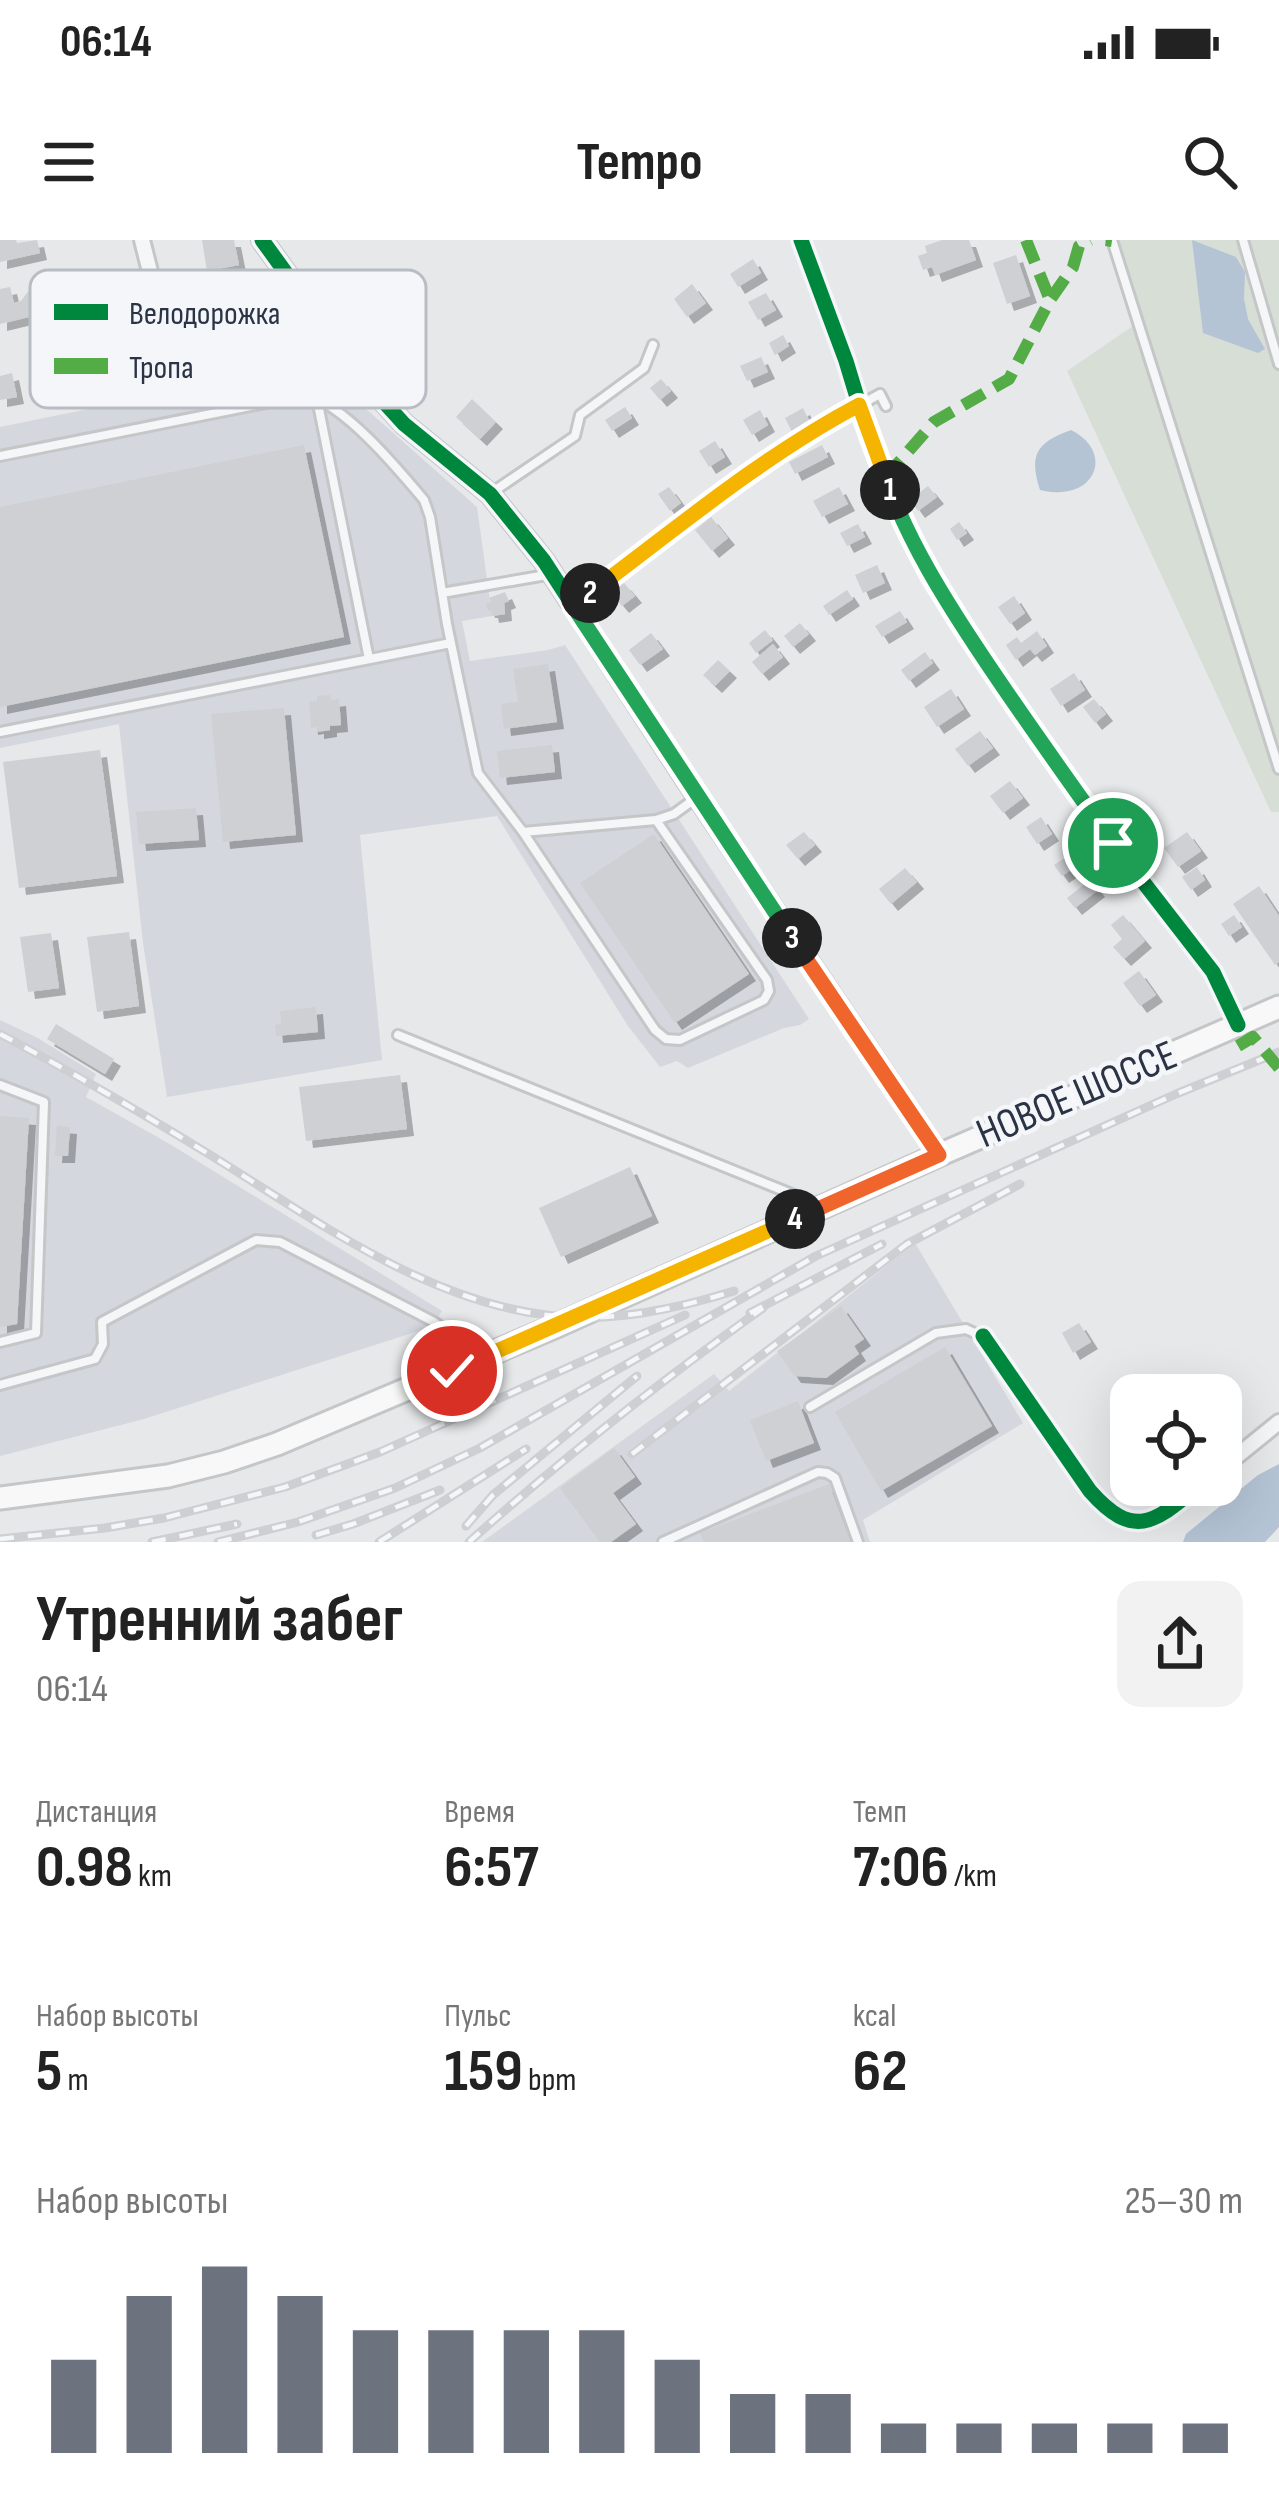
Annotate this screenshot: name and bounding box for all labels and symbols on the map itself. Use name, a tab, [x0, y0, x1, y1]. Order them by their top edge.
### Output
legend	[30, 270, 426, 408]
text: Велодорожка	[129, 294, 281, 334]
text: Тропа	[129, 348, 194, 388]
pin: 1	[860, 460, 920, 520]
pin: 2	[560, 563, 620, 623]
pin	[1062, 792, 1164, 894]
pin: 3	[762, 908, 822, 968]
street label: НОВОЕ ШОССЕ	[969, 1030, 1185, 1160]
pin: 4	[765, 1189, 825, 1249]
pin	[401, 1320, 503, 1422]

